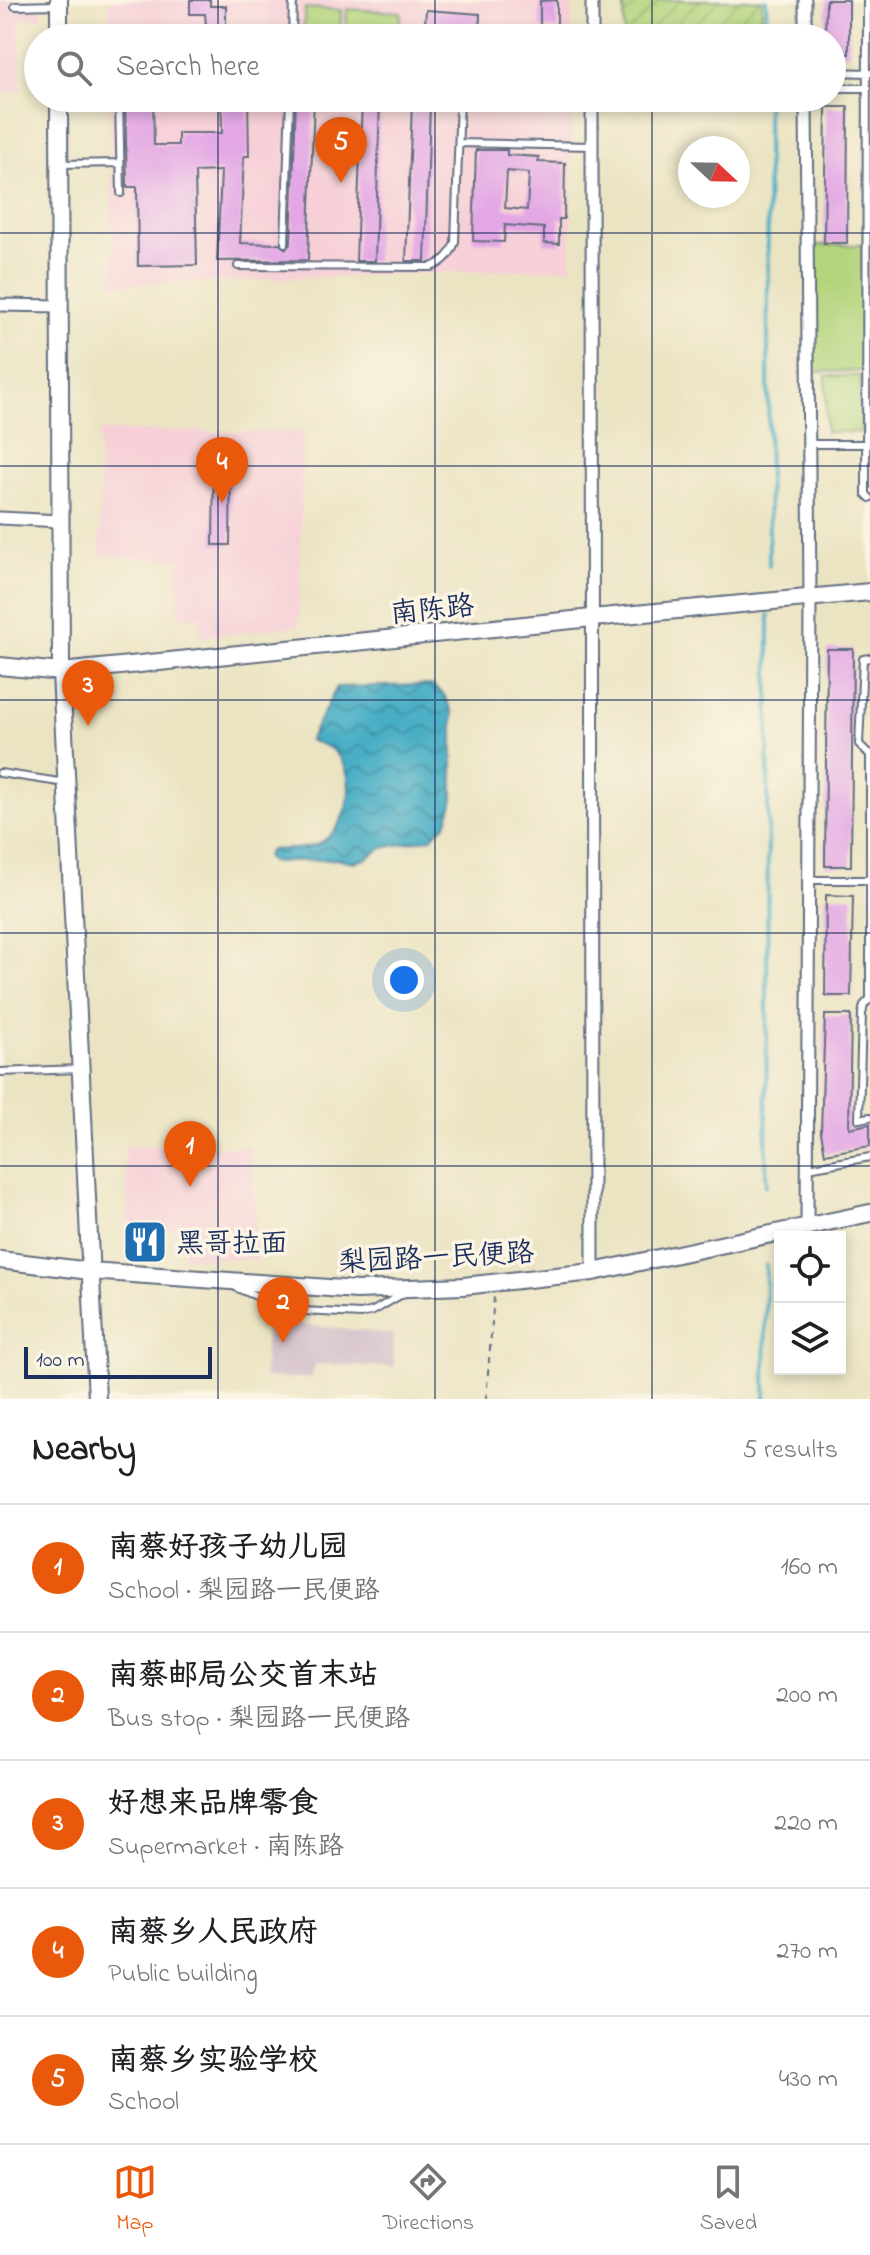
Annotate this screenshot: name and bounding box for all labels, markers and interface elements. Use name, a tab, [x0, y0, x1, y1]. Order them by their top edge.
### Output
search box	[24, 24, 846, 112]
icon: search	[52, 46, 96, 90]
text: Search here	[116, 46, 260, 90]
pin: 5	[315, 117, 367, 183]
north arrow	[678, 136, 750, 208]
pin: 4	[196, 437, 248, 503]
street label: 南陈路	[388, 587, 476, 636]
pin: 3	[62, 660, 114, 726]
your location	[384, 960, 424, 1000]
pin: 1	[164, 1121, 216, 1187]
restaurant icon: 黑哥拉面	[121, 1218, 169, 1266]
place label: 黑哥拉面	[176, 1225, 288, 1266]
map controls	[774, 1231, 846, 1375]
button: locate	[774, 1231, 846, 1303]
street label: 梨园路一民便路	[337, 1234, 535, 1285]
pin: 2	[257, 1277, 309, 1343]
button: layers	[774, 1303, 846, 1375]
scale bar	[24, 1343, 212, 1379]
text: 100 m	[36, 1345, 85, 1377]
text: Nearby	[32, 1426, 136, 1476]
text: 5 results	[743, 1432, 838, 1470]
text: 南蔡好孩子幼儿园	[108, 1527, 348, 1571]
text: 1	[54, 1549, 62, 1587]
text: 160 m	[780, 1549, 838, 1587]
text: School · 梨园路一民便路	[108, 1573, 380, 1611]
text: 南蔡邮局公交首末站	[108, 1655, 378, 1699]
text: 2	[52, 1677, 64, 1715]
text: 200 m	[776, 1677, 838, 1715]
text: Bus stop · 梨园路一民便路	[108, 1701, 410, 1739]
text: 好想来品牌零食	[108, 1783, 318, 1827]
text: 3	[53, 1805, 63, 1843]
text: 220 m	[774, 1805, 838, 1843]
text: Supermarket · 南陈路	[108, 1829, 344, 1867]
text: 南蔡乡人民政府	[108, 1912, 318, 1956]
text: 4	[53, 1933, 63, 1971]
text: 270 m	[776, 1933, 838, 1971]
text: Public building	[108, 1956, 258, 1994]
text: 南蔡乡实验学校	[108, 2040, 318, 2084]
text: 5	[51, 2061, 65, 2099]
text: 430 m	[779, 2061, 838, 2099]
text: School	[108, 2084, 179, 2122]
tab: Map	[113, 2160, 157, 2240]
tab: Directions	[383, 2160, 474, 2240]
tab: Saved	[700, 2160, 757, 2240]

